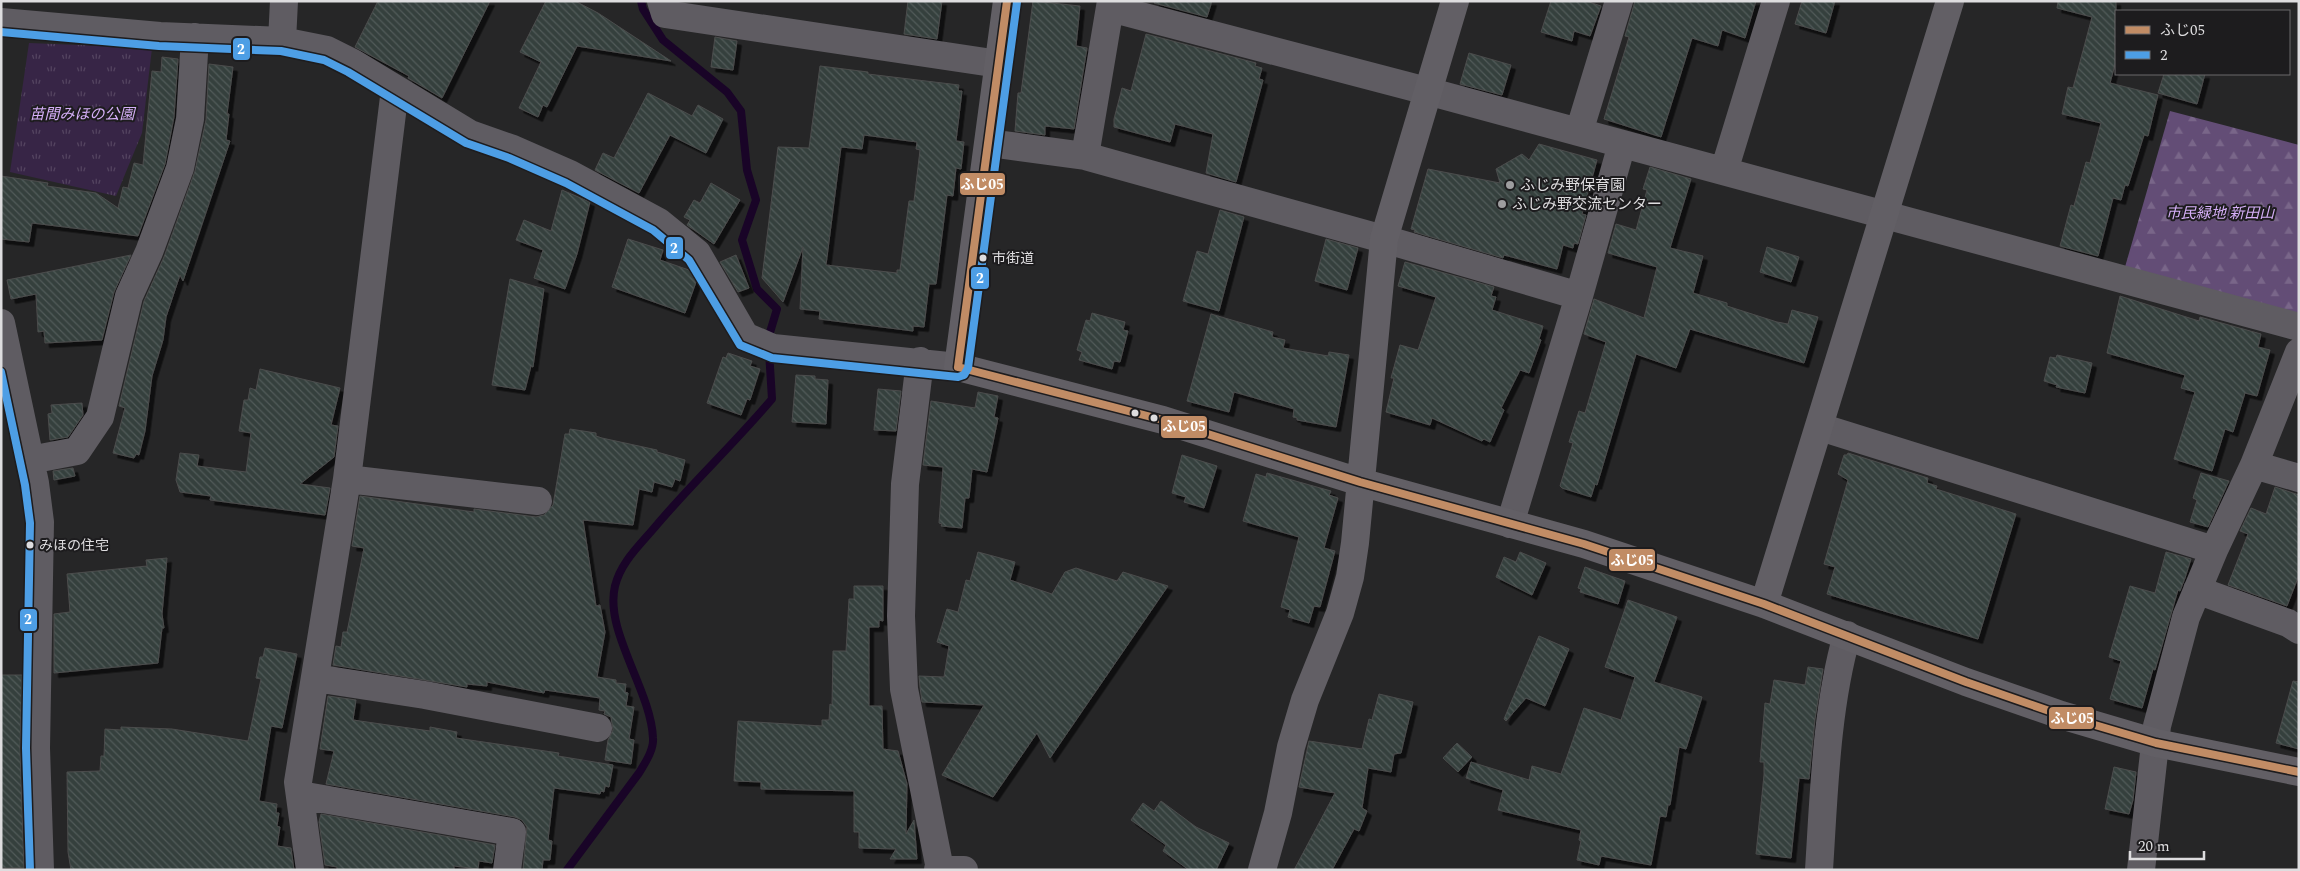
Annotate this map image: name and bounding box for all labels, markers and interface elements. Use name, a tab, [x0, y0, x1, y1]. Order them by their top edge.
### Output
legend	[2115, 10, 2290, 75]
text: ふじ05	[2160, 19, 2205, 42]
line badge: 2	[232, 37, 251, 61]
text: 2	[237, 39, 245, 60]
text: 2	[2160, 44, 2168, 67]
park label: 苗間みほの公園	[29, 103, 136, 126]
line badge: ふじ05	[959, 172, 1006, 196]
text: ふじ05	[960, 174, 1004, 195]
place label: ふじみ野保育園	[1520, 174, 1625, 197]
marker: ふじみ野保育園	[1504, 179, 1516, 191]
place label: ふじみ野交流センター	[1512, 193, 1662, 216]
marker: ふじみ野交流センター	[1496, 198, 1508, 210]
park label: 市民緑地 新田山	[2166, 202, 2275, 225]
line badge: 2	[665, 236, 684, 260]
text: 2	[670, 238, 678, 259]
place label: 市街道	[992, 248, 1034, 269]
marker: 市街道	[978, 253, 988, 263]
line badge: 2	[970, 266, 990, 290]
text: 2	[976, 268, 984, 289]
unlabelled marker	[1130, 408, 1140, 418]
unlabelled marker	[1149, 413, 1159, 423]
line badge: ふじ05	[1160, 415, 1208, 439]
text: ふじ05	[1162, 416, 1206, 437]
place label: みほの住宅	[39, 535, 109, 556]
marker: みほの住宅	[25, 540, 35, 550]
line badge: ふじ05	[1608, 548, 1656, 572]
text: ふじ05	[1610, 550, 1654, 571]
line badge: 2	[19, 608, 38, 632]
text: 2	[24, 609, 32, 630]
line badge: ふじ05	[2048, 706, 2095, 730]
text: ふじ05	[2050, 708, 2094, 729]
scale bar	[2130, 828, 2204, 860]
text: 20 m	[2138, 835, 2170, 858]

